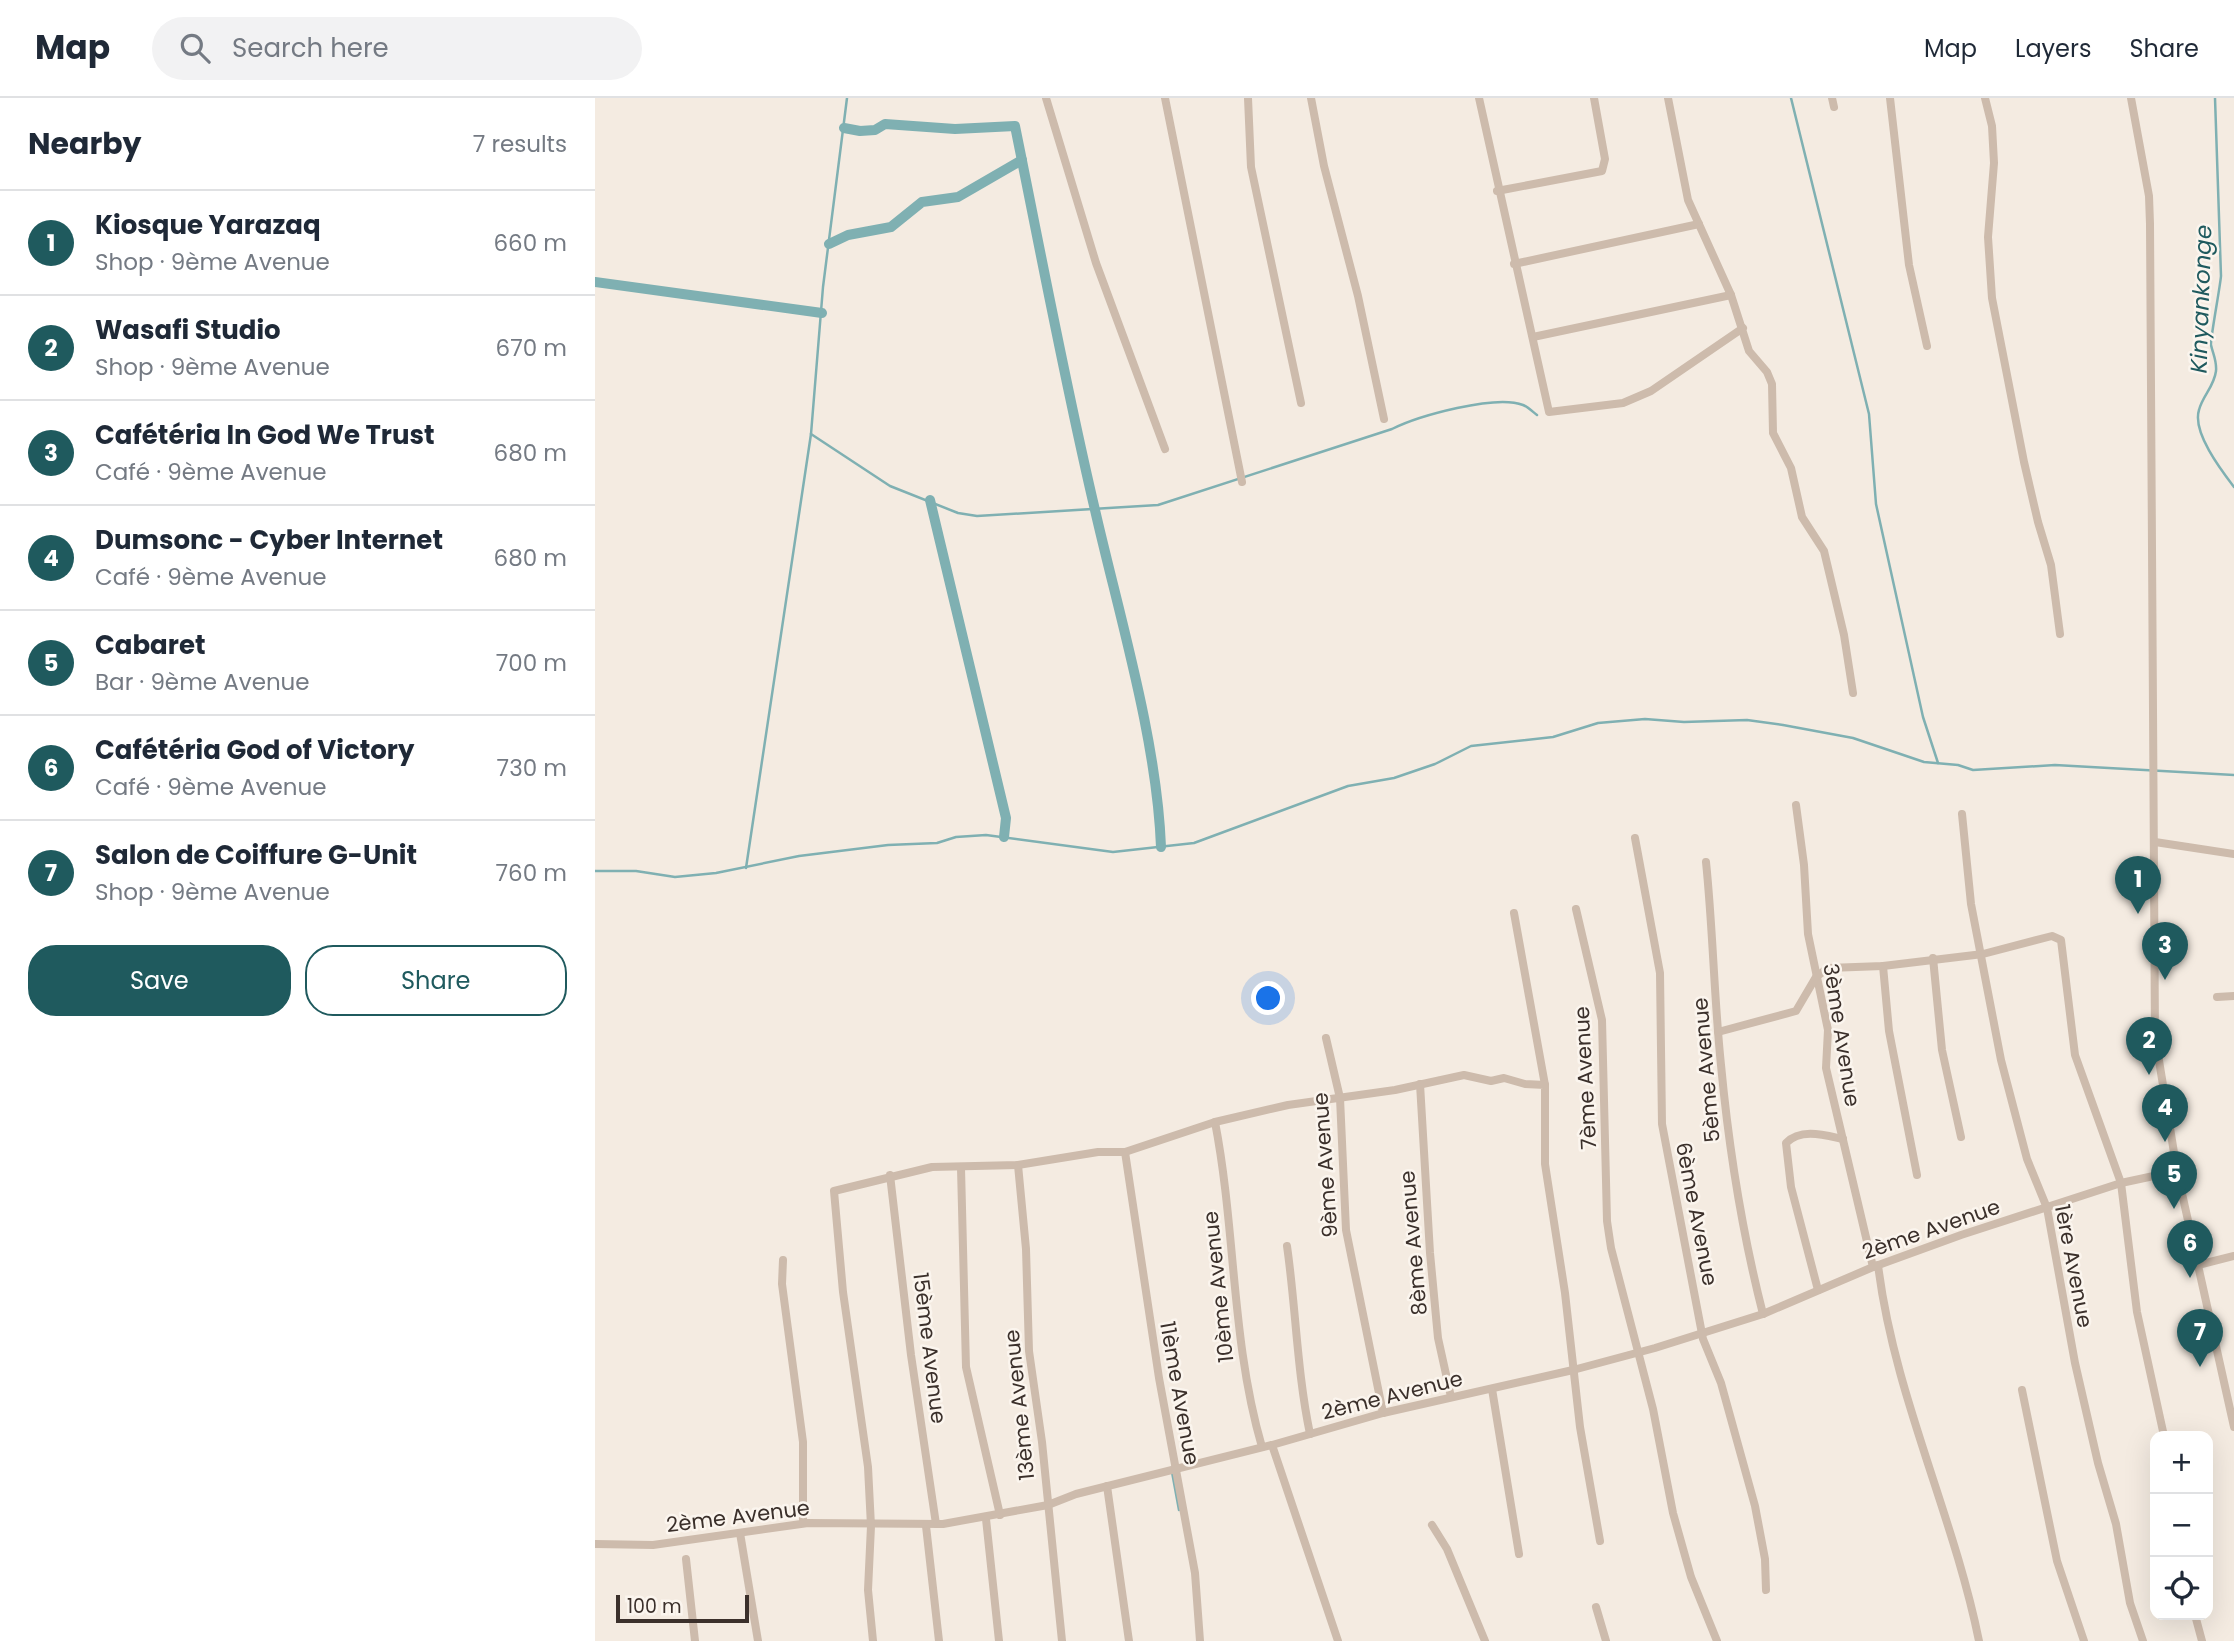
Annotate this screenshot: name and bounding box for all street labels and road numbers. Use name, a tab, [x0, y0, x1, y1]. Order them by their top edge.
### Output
street label: 3ème Avenue	[1816, 961, 1868, 1109]
street label: 5ème Avenue	[1685, 996, 1727, 1144]
street label: 7ème Avenue	[1567, 1006, 1603, 1150]
street label: 9ème Avenue	[1305, 1091, 1345, 1239]
street label: 6ème Avenue	[1669, 1140, 1725, 1288]
street label: 8ème Avenue	[1392, 1169, 1434, 1317]
street label: 2ème Avenue	[1858, 1192, 2004, 1266]
street label: 1ère Avenue	[2048, 1202, 2100, 1330]
street label: 10ème Avenue	[1196, 1210, 1240, 1364]
street label: 15ème Avenue	[906, 1271, 954, 1425]
street label: 11ème Avenue	[1153, 1319, 1207, 1467]
street label: 13ème Avenue	[997, 1328, 1041, 1482]
street label: 2ème Avenue	[1319, 1363, 1465, 1427]
street label: 2ème Avenue	[665, 1493, 811, 1539]

